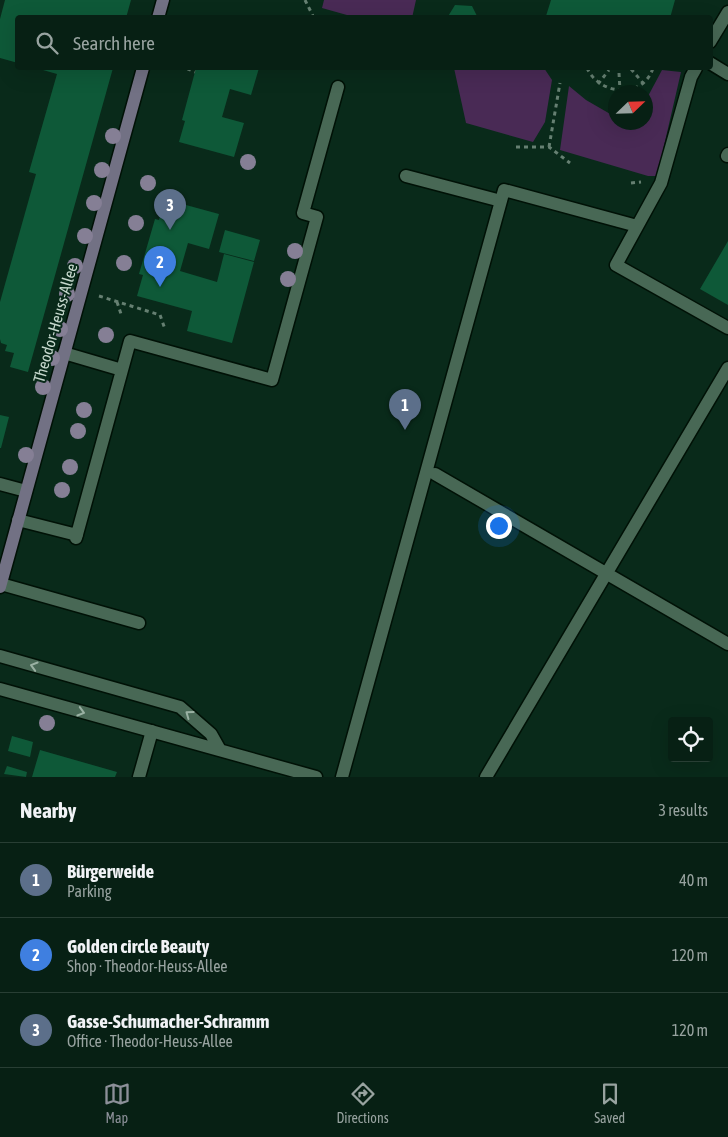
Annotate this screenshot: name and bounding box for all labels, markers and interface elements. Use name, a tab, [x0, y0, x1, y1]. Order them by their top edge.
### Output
search box	[15, 15, 713, 70]
icon: search	[33, 29, 61, 57]
text: Search here	[73, 32, 155, 54]
north arrow	[608, 85, 653, 130]
pin: 3	[154, 189, 186, 230]
pin: 2	[144, 246, 176, 287]
street label: Theodor-Heuss-Allee	[29, 261, 81, 385]
pin: 1	[389, 389, 421, 430]
your location	[486, 513, 512, 539]
one-way arrow	[30, 661, 38, 672]
one-way arrow	[76, 706, 84, 716]
one-way arrow	[185, 711, 195, 720]
map controls	[668, 717, 713, 762]
button: locate	[668, 717, 713, 762]
text: Nearby	[20, 798, 76, 822]
text: 3 results	[658, 801, 708, 819]
text: Bürgerweide	[67, 860, 154, 882]
text: 1	[32, 871, 40, 889]
text: 40 m	[679, 871, 708, 889]
text: Parking	[67, 882, 112, 900]
text: Golden circle Beauty	[67, 935, 209, 957]
text: 2	[32, 946, 40, 964]
text: 120 m	[672, 946, 708, 964]
text: Shop · Theodor-Heuss-Allee	[67, 957, 228, 975]
text: Gasse-Schumacher-Schramm	[67, 1010, 269, 1032]
text: 3	[32, 1021, 40, 1039]
text: 120 m	[672, 1021, 708, 1039]
text: Office · Theodor-Heuss-Allee	[67, 1032, 233, 1050]
tab: Map	[103, 1080, 131, 1126]
tab: Directions	[336, 1080, 389, 1126]
tab: Saved	[594, 1080, 625, 1126]

